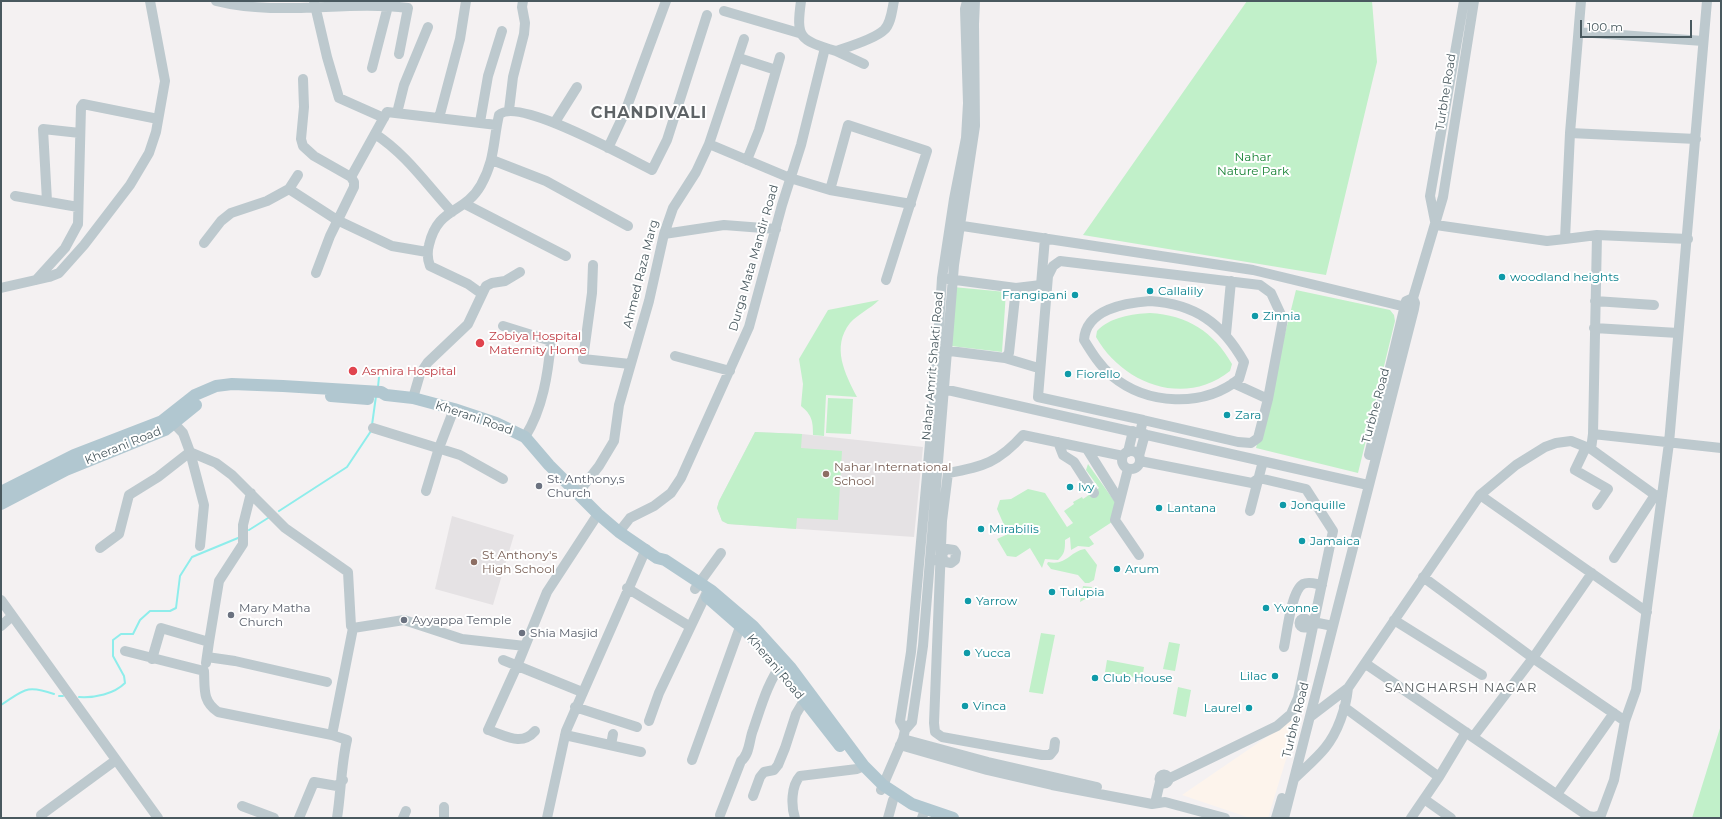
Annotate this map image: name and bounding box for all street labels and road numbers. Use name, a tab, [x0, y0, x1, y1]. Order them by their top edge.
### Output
street label: Turbhe Road	[1433, 53, 1459, 131]
street label: Durga Mata Mandir Road	[726, 183, 782, 333]
street label: Ahmed Raza Marg	[621, 218, 661, 330]
street label: Nahar Amrit Shakti Road	[919, 291, 947, 441]
street label: Turbhe Road	[1359, 367, 1393, 445]
street label: Kherani Road	[433, 398, 515, 438]
street label: Kherani Road	[83, 424, 163, 468]
street label: Kherani Road	[743, 631, 807, 703]
street label: Turbhe Road	[1280, 681, 1312, 759]

